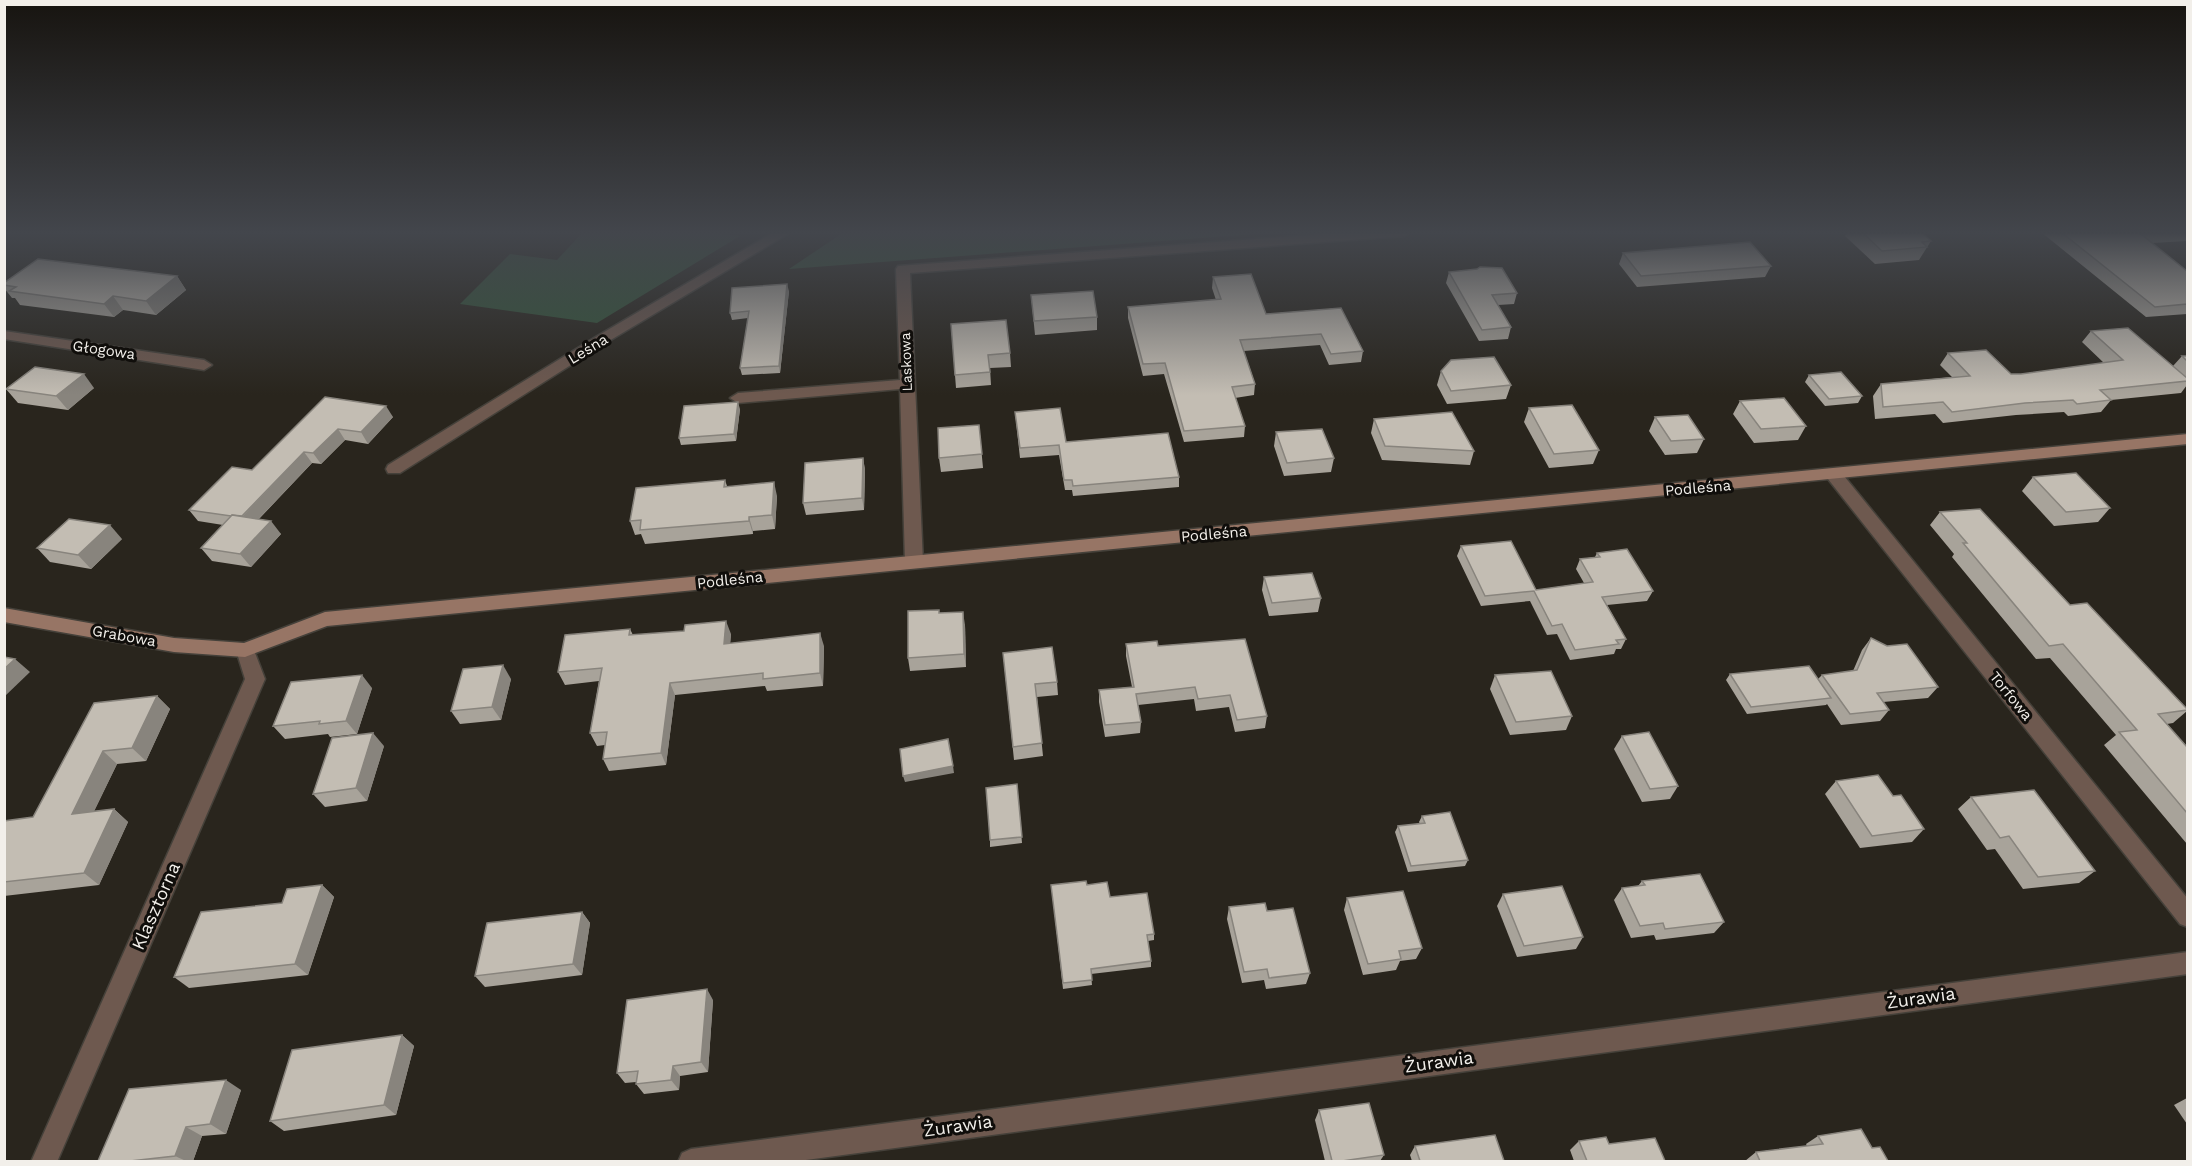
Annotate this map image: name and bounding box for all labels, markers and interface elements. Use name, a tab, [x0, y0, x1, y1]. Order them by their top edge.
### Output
street label: Leśna	[565, 330, 612, 368]
street label: Laskowa	[897, 332, 915, 392]
street label: Głogowa	[72, 337, 137, 363]
street label: Podleśna	[1664, 476, 1732, 500]
street label: Podleśna	[1180, 522, 1248, 546]
street label: Podleśna	[696, 568, 764, 592]
street label: Grabowa	[91, 622, 158, 651]
street label: Torfowa	[1986, 668, 2037, 725]
street label: Klasztorna	[127, 859, 184, 953]
street label: Żurawia	[1885, 982, 1957, 1013]
street label: Żurawia	[1403, 1046, 1475, 1077]
street label: Żurawia	[922, 1110, 994, 1141]

